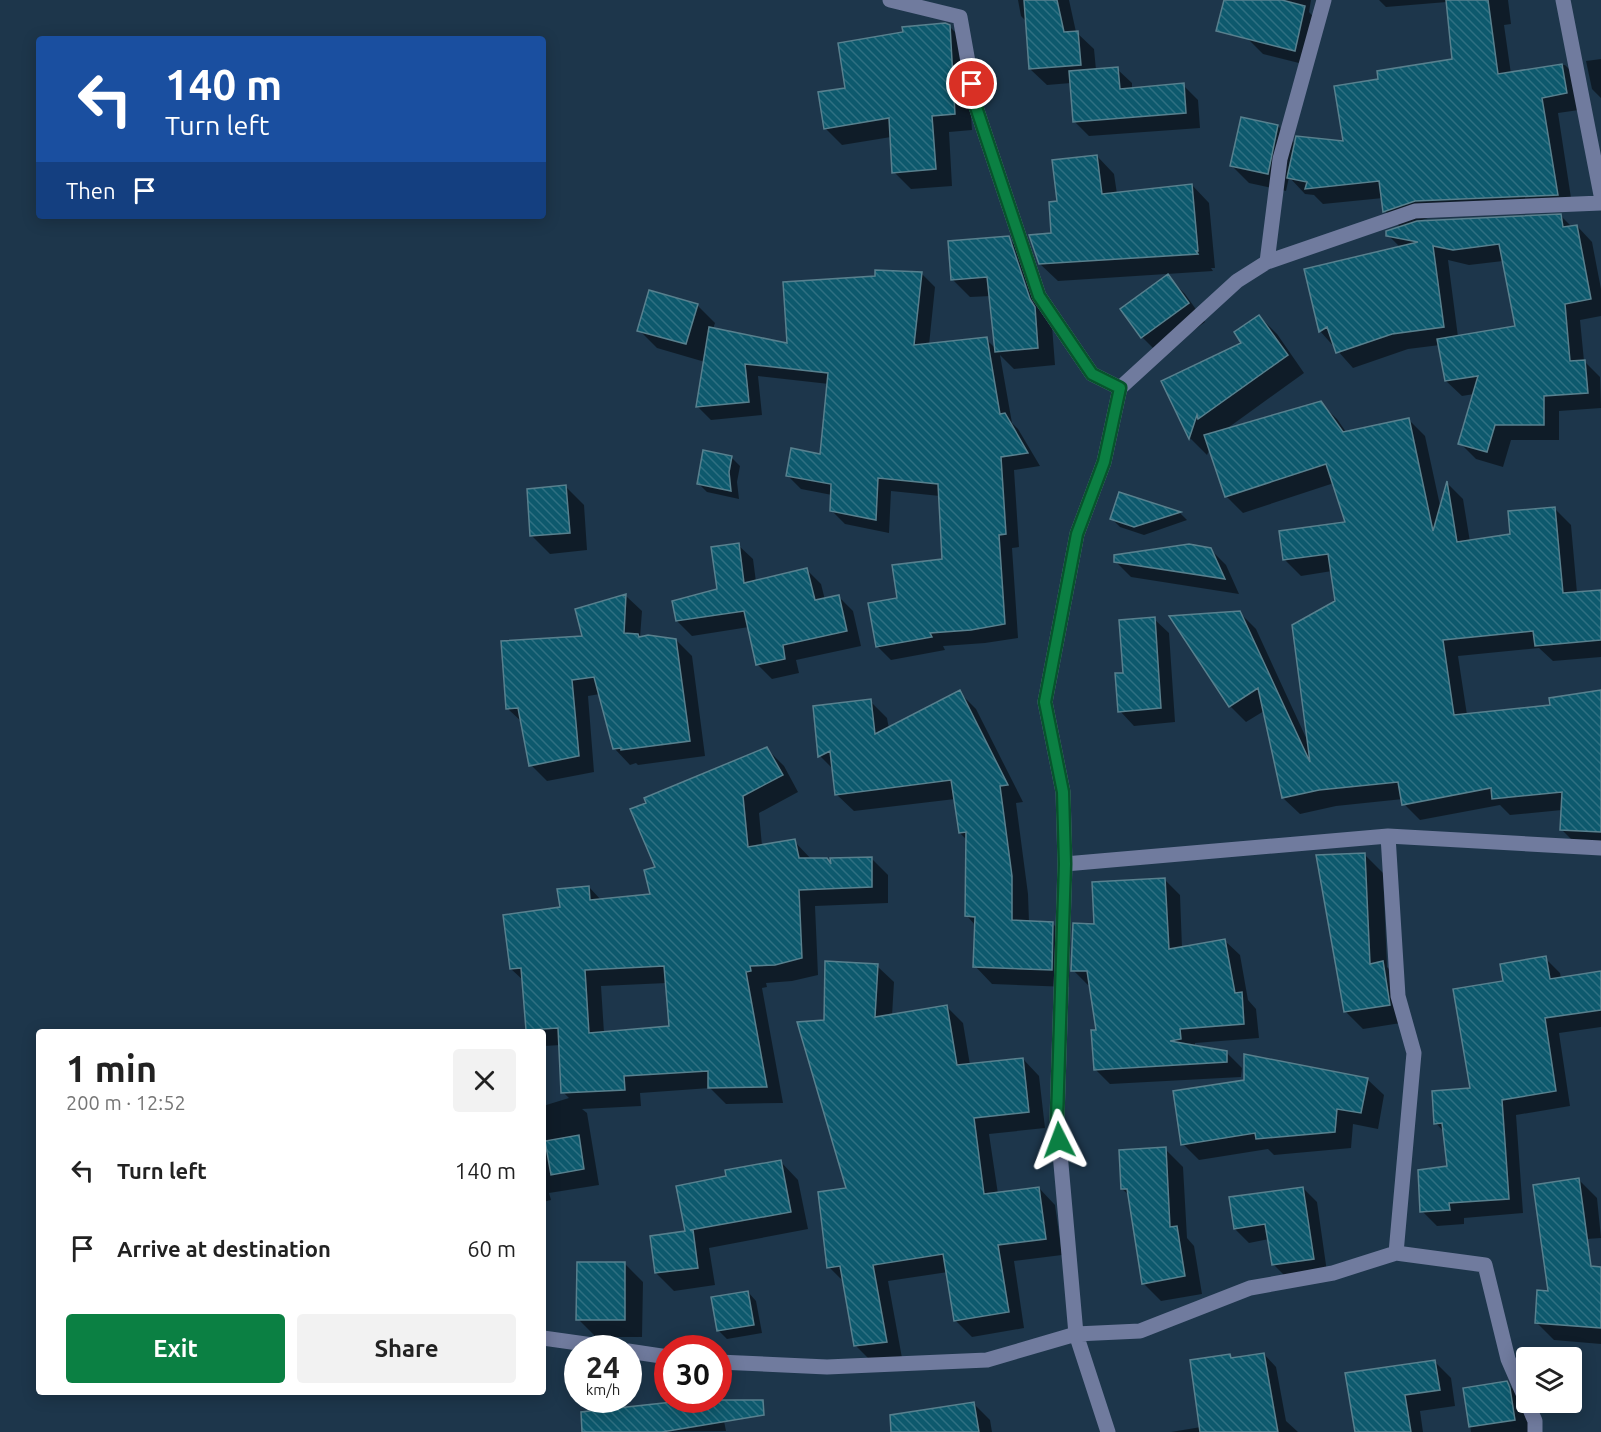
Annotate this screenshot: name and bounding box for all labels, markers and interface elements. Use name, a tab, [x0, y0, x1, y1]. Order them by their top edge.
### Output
pin	[946, 58, 997, 109]
icon: left	[66, 60, 144, 138]
text: 140 m	[165, 61, 282, 108]
icon: arrive	[955, 67, 988, 100]
text: Turn left	[165, 110, 269, 140]
icon: arrive	[128, 174, 161, 207]
text: Then	[66, 178, 116, 203]
text: 1 min	[66, 1048, 157, 1089]
button: close	[453, 1049, 516, 1112]
text: 200 m · 12:52	[66, 1091, 186, 1114]
position arrow	[1027, 1108, 1091, 1172]
icon: left	[66, 1154, 99, 1187]
text: Turn left	[117, 1158, 207, 1183]
text: 140 m	[455, 1158, 516, 1183]
icon: arrive	[66, 1232, 99, 1265]
text: Arrive at destination	[117, 1236, 331, 1261]
text: 60 m	[467, 1236, 516, 1261]
button: Exit	[66, 1314, 285, 1383]
button: Share	[297, 1314, 516, 1383]
speed limit sign: 30	[654, 1335, 732, 1413]
map controls	[1516, 1347, 1582, 1413]
button: layers	[1516, 1347, 1582, 1413]
text: 24	[586, 1350, 620, 1384]
text: km/h	[586, 1381, 620, 1398]

